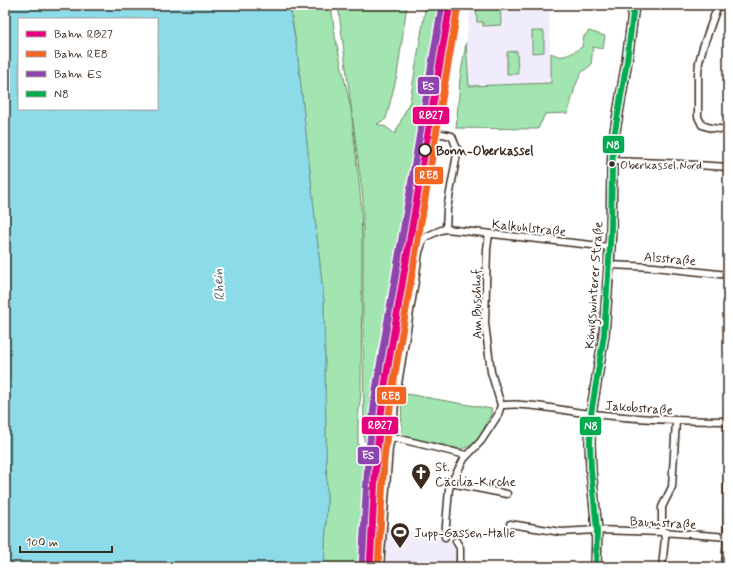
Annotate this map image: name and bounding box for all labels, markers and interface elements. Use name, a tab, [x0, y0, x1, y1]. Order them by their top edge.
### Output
legend	[18, 18, 158, 110]
text: Bahn RB27	[54, 27, 113, 43]
text: Bahn RE8	[54, 47, 107, 63]
text: Bahn ES	[54, 67, 102, 83]
line badge: ES	[417, 76, 440, 95]
text: ES	[422, 80, 434, 94]
text: N8	[54, 87, 69, 103]
line badge: RB27	[412, 106, 450, 125]
text: RB27	[419, 109, 443, 123]
line badge: N8	[602, 135, 625, 154]
text: N8	[606, 139, 620, 153]
marker: Bonn-Oberkassel	[418, 143, 432, 157]
place label: Bonn-Oberkassel	[436, 143, 534, 160]
place label: Oberkassel Nord	[620, 158, 702, 174]
marker: Oberkassel Nord	[607, 159, 617, 169]
line badge: RE8	[414, 166, 444, 185]
text: RE8	[419, 169, 439, 183]
street label: Kalkuhlstraße	[491, 216, 567, 241]
street label: Königswinterer Straße	[582, 221, 609, 349]
street label: Alsstraße	[643, 249, 697, 270]
water label: Rhein	[209, 268, 229, 302]
street label: Am Buschhof	[468, 268, 487, 339]
line badge: RE8	[376, 386, 407, 405]
text: RE8	[381, 390, 401, 404]
street label: Jakobstraße	[604, 398, 673, 419]
line badge: RB27	[361, 416, 399, 435]
line badge: N8	[579, 416, 602, 436]
text: RB27	[368, 419, 392, 433]
text: N8	[584, 420, 598, 434]
line badge: ES	[357, 446, 380, 465]
text: ES	[362, 449, 374, 463]
place label: St. Cäcilia-Kirche	[435, 459, 516, 491]
church icon: St. Cäcilia-Kirche	[410, 462, 432, 490]
street label: Baumstraße	[629, 513, 697, 534]
sports icon: Jupp-Gassen-Halle	[389, 521, 411, 549]
place label: Jupp-Gassen-Halle	[414, 525, 515, 542]
scale bar	[20, 528, 112, 554]
text: 100 m	[26, 535, 58, 551]

